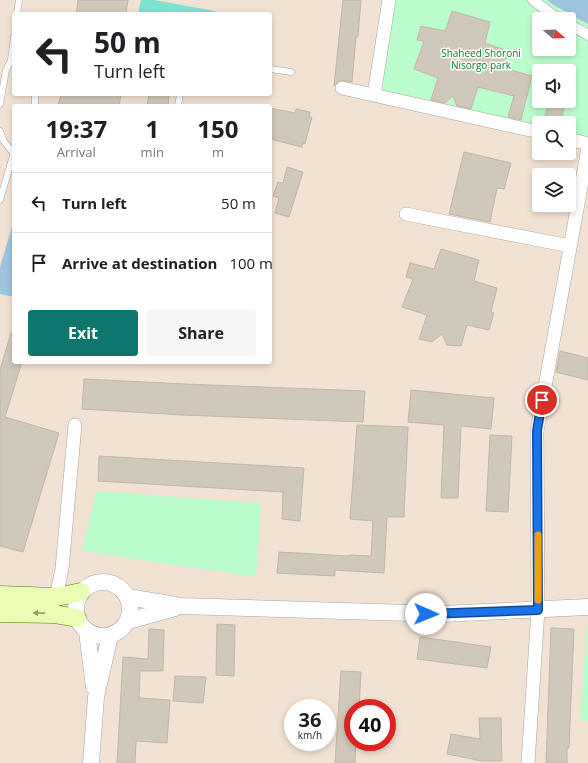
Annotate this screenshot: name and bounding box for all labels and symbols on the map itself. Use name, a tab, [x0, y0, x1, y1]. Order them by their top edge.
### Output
north arrow	[532, 12, 576, 56]
park label: Shaheed Shoroni Nisorgo park	[441, 46, 521, 72]
pin	[525, 383, 559, 417]
position arrow	[405, 593, 447, 635]
one-way arrow	[32, 610, 45, 616]
speed limit sign: 40	[344, 699, 396, 751]

